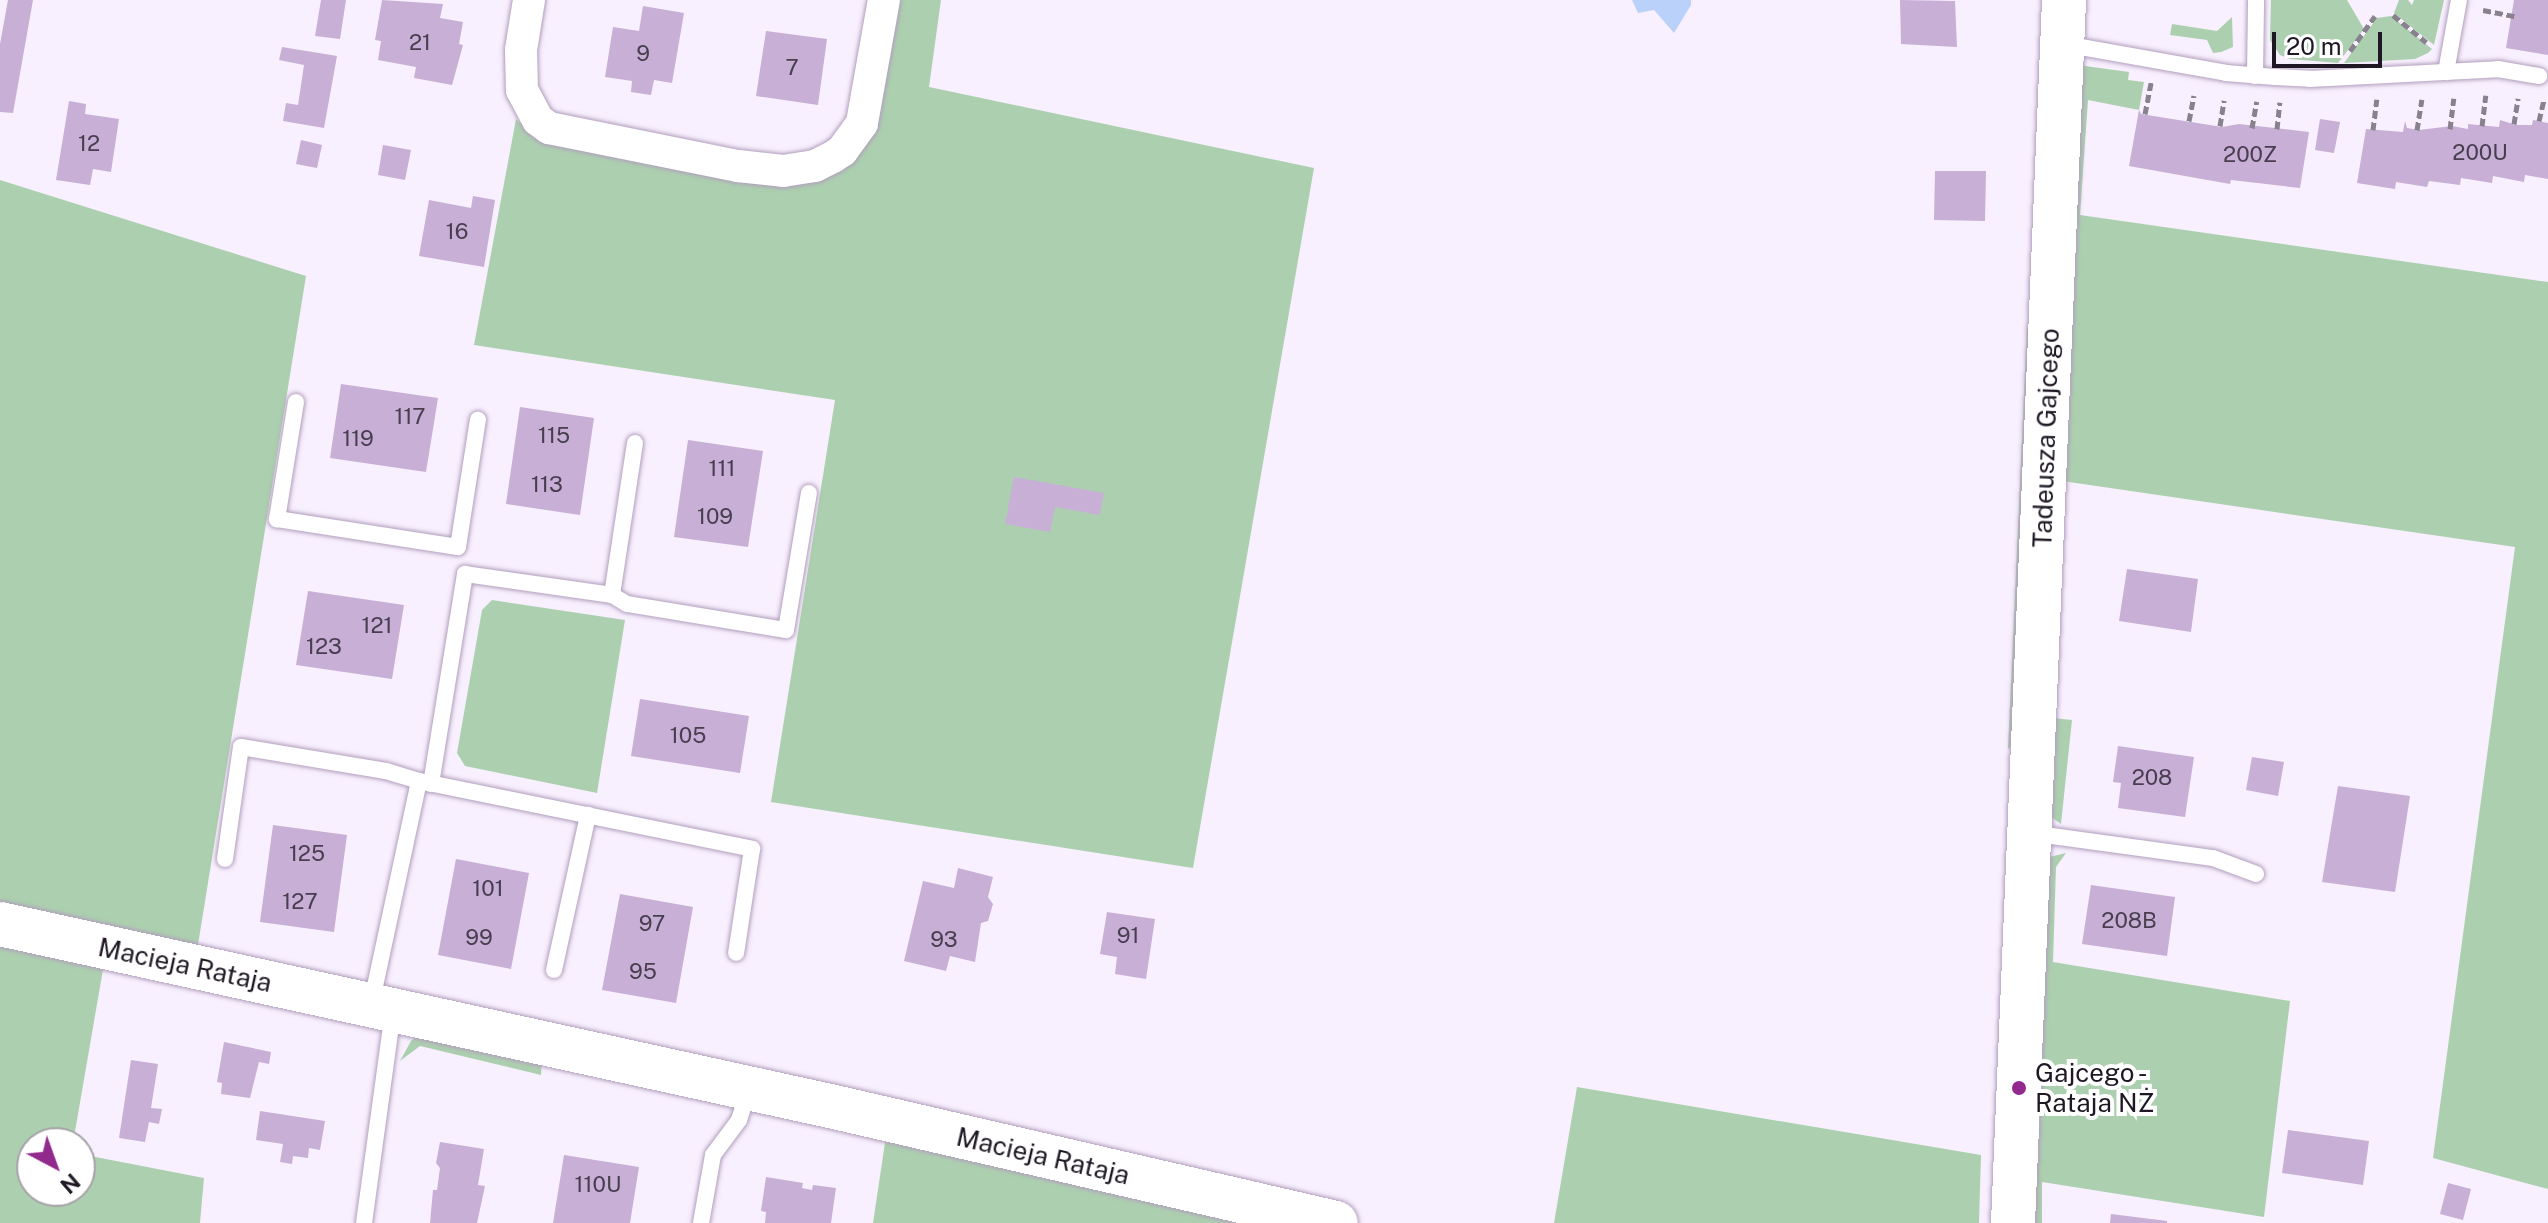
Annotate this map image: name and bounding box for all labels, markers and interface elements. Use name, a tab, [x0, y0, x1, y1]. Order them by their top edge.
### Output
scale bar	[2276, 16, 2386, 66]
house number: 21	[409, 30, 431, 56]
text: 20 m	[2286, 32, 2342, 60]
house number: 9	[636, 41, 650, 67]
house number: 7	[785, 55, 799, 81]
house number: 12	[78, 131, 100, 157]
house number: 200U	[2452, 140, 2508, 166]
house number: 200Z	[2223, 142, 2277, 168]
house number: 16	[446, 219, 468, 245]
street label: Tadeusza Gajcego	[2027, 328, 2065, 548]
house number: 117	[394, 404, 426, 430]
house number: 115	[538, 423, 570, 449]
house number: 119	[342, 426, 374, 452]
house number: 111	[709, 456, 735, 482]
house number: 113	[531, 472, 563, 498]
house number: 109	[697, 504, 733, 530]
house number: 121	[361, 613, 393, 639]
house number: 123	[306, 634, 342, 660]
house number: 105	[670, 723, 706, 749]
house number: 208	[2132, 765, 2172, 791]
house number: 125	[289, 841, 325, 867]
house number: 101	[472, 876, 504, 902]
house number: 127	[282, 889, 318, 915]
house number: 208B	[2101, 908, 2157, 934]
house number: 97	[639, 911, 665, 937]
house number: 91	[1117, 923, 1139, 949]
house number: 99	[465, 925, 493, 951]
house number: 93	[930, 927, 958, 953]
street label: Macieja Rataja	[95, 931, 275, 999]
house number: 95	[629, 959, 657, 985]
place label: Gajcego - Rataja NŻ	[2035, 1057, 2154, 1118]
marker: Gajcego - Rataja NŻ	[2010, 1079, 2028, 1097]
street label: Macieja Rataja	[953, 1121, 1133, 1191]
north arrow	[16, 1127, 96, 1207]
text: N	[55, 1168, 85, 1199]
house number: 110U	[575, 1172, 621, 1198]

